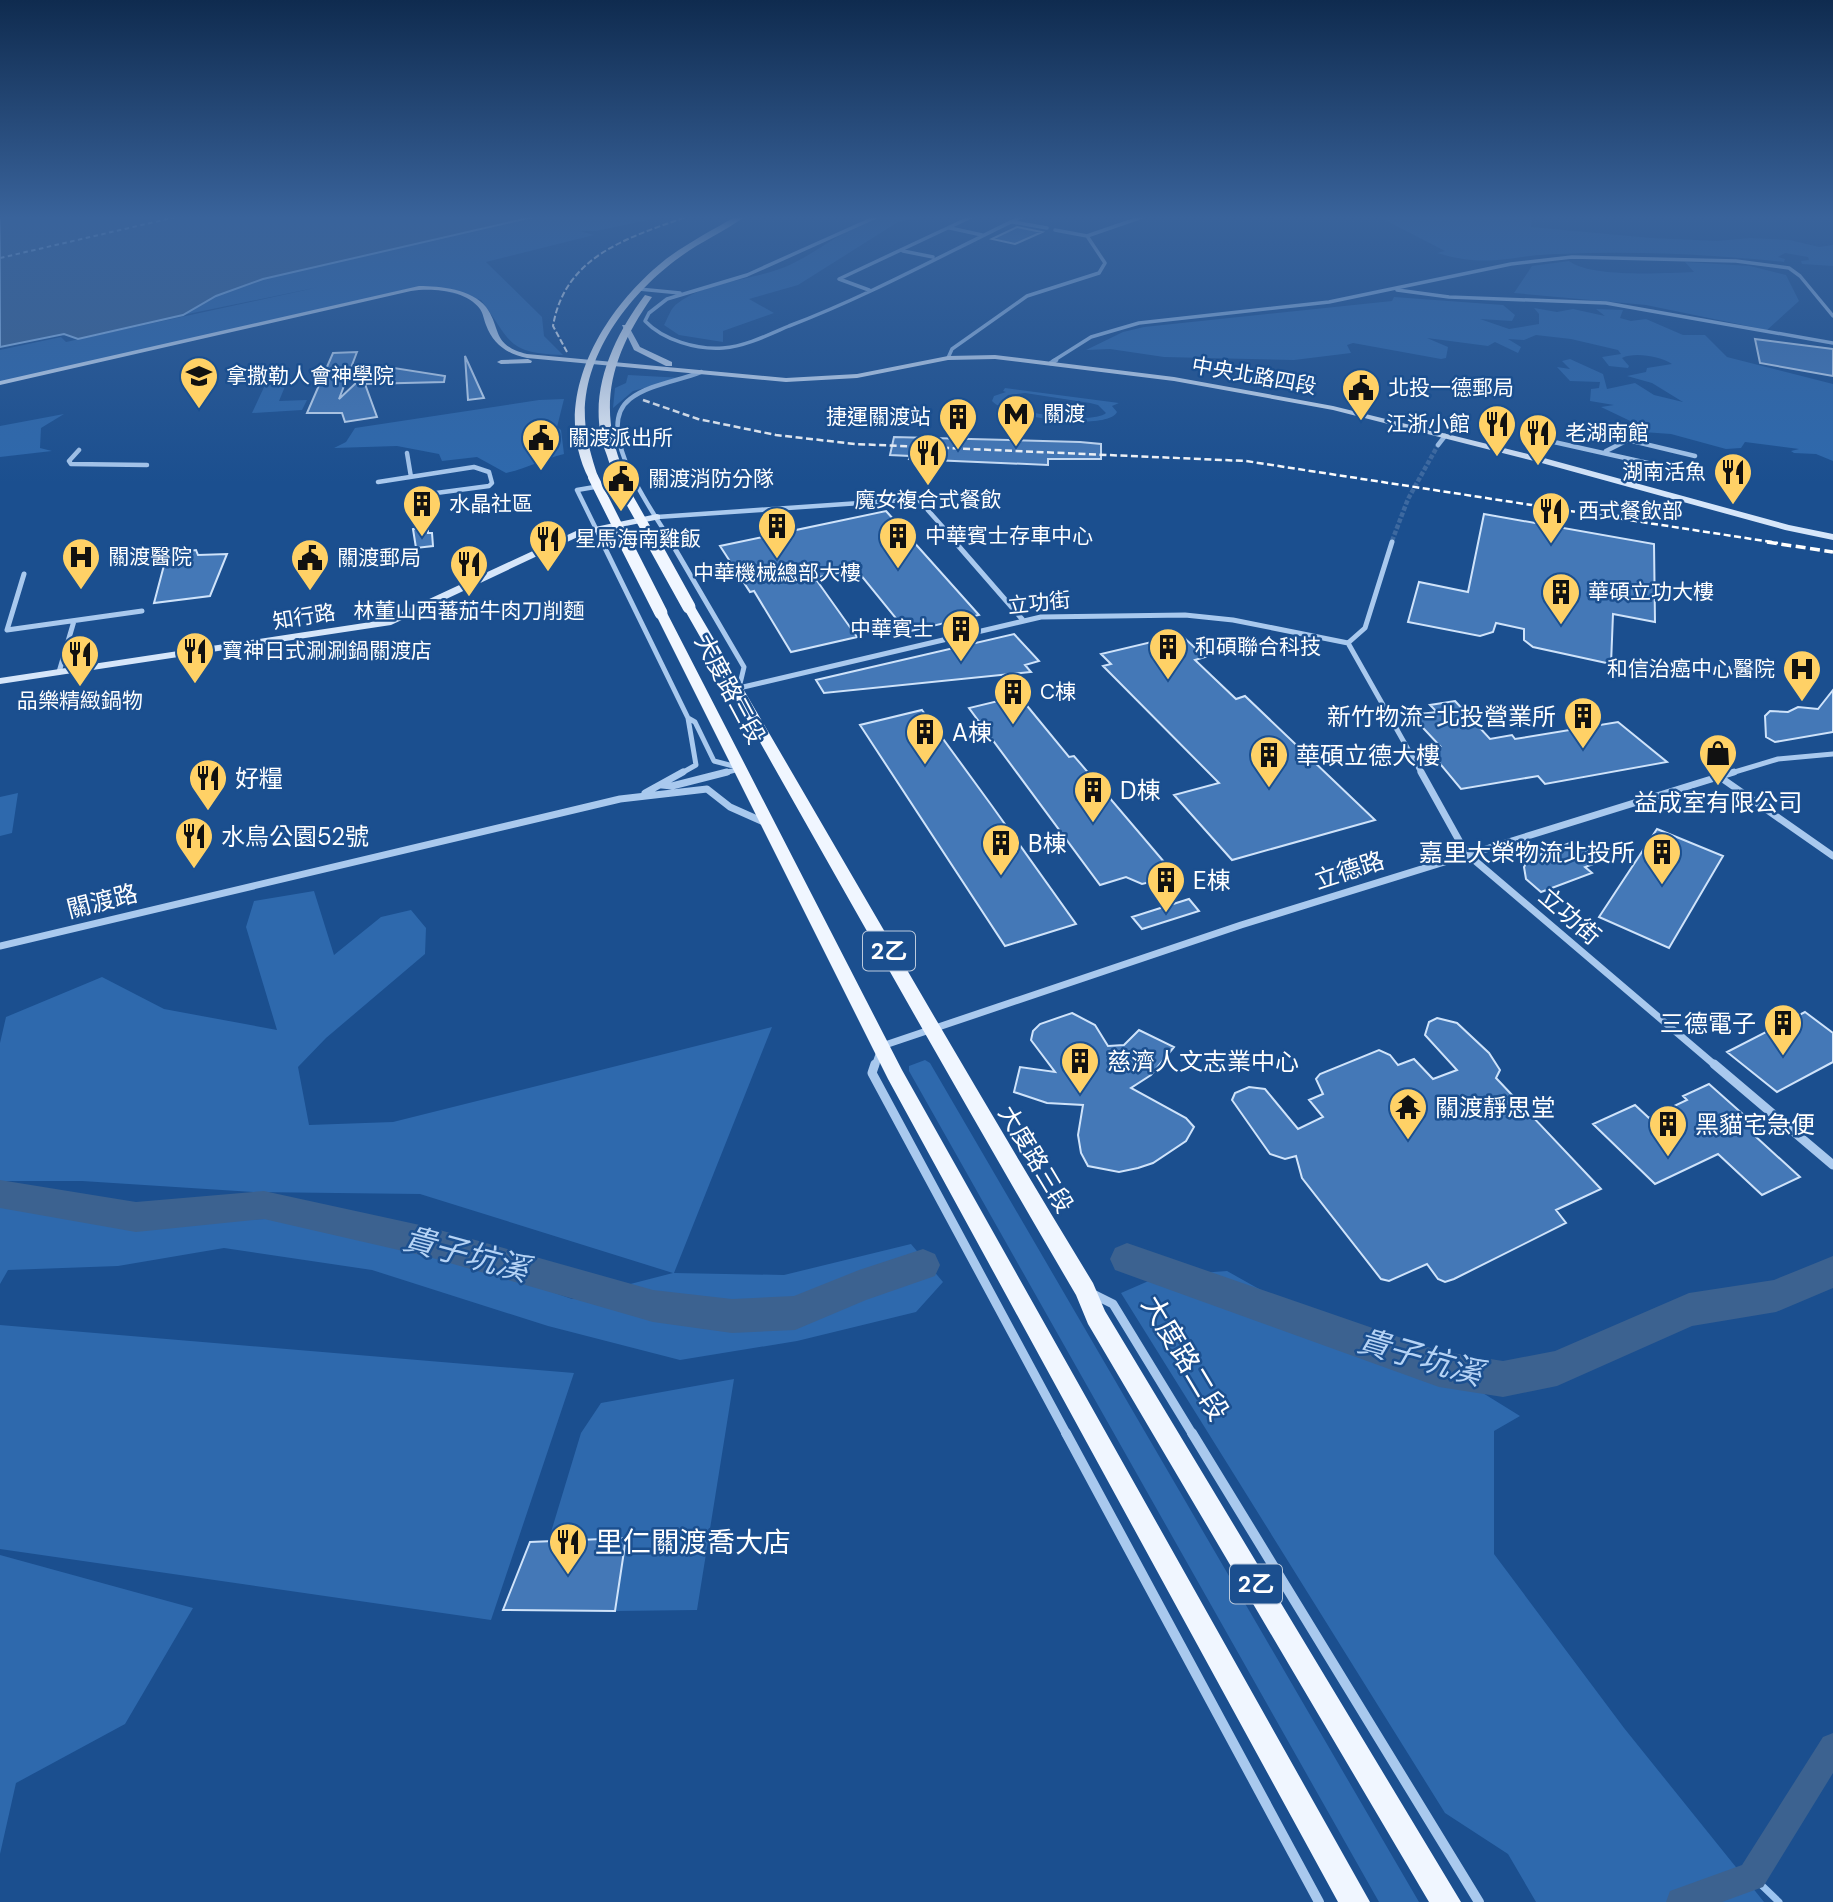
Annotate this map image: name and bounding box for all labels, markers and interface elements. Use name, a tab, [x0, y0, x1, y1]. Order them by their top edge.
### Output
street label: 中央北路四段	[1190, 351, 1318, 401]
school or university icon: 拿撒勒人會神學院	[178, 355, 220, 410]
place label: 拿撒勒人會神學院	[226, 362, 394, 390]
public building icon: 北投一德郵局	[1340, 367, 1382, 422]
place label: 北投一德郵局	[1388, 374, 1514, 402]
metro station icon: 關渡	[995, 393, 1037, 448]
building icon: 捷運關渡站	[937, 396, 979, 451]
place label: 關渡	[1043, 400, 1085, 428]
place label: 捷運關渡站	[826, 403, 931, 431]
restaurant icon: 江浙小館	[1476, 403, 1518, 458]
place label: 江浙小館	[1386, 410, 1470, 438]
restaurant icon: 老湖南館	[1517, 412, 1559, 467]
public building icon: 關渡派出所	[520, 417, 562, 472]
place label: 老湖南館	[1565, 419, 1649, 447]
place label: 關渡派出所	[568, 424, 673, 452]
restaurant icon: 魔女複合式餐飲	[907, 432, 949, 487]
restaurant icon: 湖南活魚	[1712, 451, 1754, 506]
public building icon: 關渡消防分隊	[600, 458, 642, 513]
place label: 湖南活魚	[1622, 458, 1706, 486]
place label: 關渡消防分隊	[648, 465, 774, 493]
building icon: 水晶社區	[401, 483, 443, 538]
place label: 魔女複合式餐飲	[855, 486, 1002, 514]
place label: 水晶社區	[449, 490, 533, 518]
restaurant icon: 西式餐飲部	[1530, 490, 1572, 545]
place label: 西式餐飲部	[1578, 497, 1683, 525]
building icon: 中華機械總部大樓	[756, 505, 798, 560]
building icon: 中華賓士存車中心	[877, 515, 919, 570]
restaurant icon: 星馬海南雞飯	[527, 518, 569, 573]
place label: 中華賓士存車中心	[925, 522, 1093, 550]
place label: 星馬海南雞飯	[575, 525, 701, 553]
hospital icon: 關渡醫院	[60, 536, 102, 591]
public building icon: 關渡郵局	[289, 537, 331, 592]
place label: 關渡醫院	[108, 543, 192, 571]
restaurant icon: 林董山西蕃茄牛肉刀削麵	[448, 543, 490, 598]
place label: 關渡郵局	[337, 544, 421, 572]
place label: 中華機械總部大樓	[693, 559, 861, 587]
building icon: 華碩立功大樓	[1540, 571, 1582, 626]
place label: 華碩立功大樓	[1588, 578, 1714, 606]
street label: 立功街	[1006, 586, 1072, 620]
place label: 林董山西蕃茄牛肉刀削麵	[354, 597, 585, 625]
street label: 知行路	[271, 598, 337, 636]
building icon: 中華賓士	[940, 608, 982, 663]
place label: 中華賓士	[850, 615, 934, 643]
building icon: 和碩聯合科技	[1147, 626, 1189, 681]
street label: 大度路三段	[688, 629, 772, 749]
restaurant icon: 寶神日式涮涮鍋關渡店	[174, 630, 216, 685]
restaurant icon: 品樂精緻鍋物	[59, 633, 101, 688]
place label: 和碩聯合科技	[1195, 633, 1321, 661]
place label: 寶神日式涮涮鍋關渡店	[222, 637, 432, 665]
hospital icon: 和信治癌中心醫院	[1781, 648, 1823, 703]
place label: 和信治癌中心醫院	[1607, 655, 1775, 683]
building icon: C棟	[992, 671, 1034, 726]
place label: C棟	[1040, 678, 1076, 706]
place label: 品樂精緻鍋物	[17, 687, 143, 715]
building icon: 新竹物流-北投營業所	[1562, 695, 1604, 750]
place label: 新竹物流-北投營業所	[1327, 701, 1556, 732]
building icon: A棟	[904, 711, 946, 766]
place label: A棟	[952, 717, 992, 748]
shop icon: 益成室有限公司	[1697, 732, 1739, 787]
building icon: 華碩立德大樓	[1248, 734, 1290, 789]
place label: 華碩立德大樓	[1296, 740, 1440, 771]
restaurant icon: 好糧	[187, 757, 229, 812]
place label: 好糧	[235, 763, 283, 794]
building icon: D棟	[1072, 769, 1114, 824]
place label: D棟	[1120, 775, 1161, 806]
place label: 益成室有限公司	[1634, 787, 1802, 818]
restaurant icon: 水鳥公園52號	[173, 815, 215, 870]
place label: 水鳥公園52號	[221, 821, 369, 852]
building icon: B棟	[980, 822, 1022, 877]
place label: B棟	[1028, 828, 1066, 859]
building icon: 嘉里大榮物流北投所	[1641, 831, 1683, 886]
place label: 嘉里大榮物流北投所	[1419, 837, 1635, 868]
street label: 立德路	[1310, 844, 1388, 896]
building icon: E棟	[1145, 859, 1187, 914]
place label: E棟	[1193, 865, 1231, 896]
street label: 關渡路	[63, 877, 141, 925]
street label: 立功街	[1533, 881, 1607, 951]
road number: 2乙	[863, 932, 915, 970]
building icon: 三德電子	[1762, 1002, 1804, 1057]
place label: 三德電子	[1660, 1008, 1756, 1039]
building icon: 慈濟人文志業中心	[1059, 1040, 1101, 1095]
place label: 慈濟人文志業中心	[1107, 1046, 1299, 1077]
temple icon: 關渡靜思堂	[1387, 1086, 1429, 1141]
place label: 關渡靜思堂	[1435, 1092, 1555, 1123]
street label: 大度路三段	[992, 1100, 1080, 1218]
building icon: 黑貓宅急便	[1647, 1103, 1689, 1158]
place label: 黑貓宅急便	[1695, 1109, 1815, 1140]
water label: 貴子坑溪	[399, 1217, 537, 1292]
street label: 大度路二段	[1133, 1288, 1237, 1428]
water label: 貴子坑溪	[1353, 1319, 1491, 1396]
restaurant icon: 里仁關渡喬大店	[547, 1521, 589, 1576]
place label: 里仁關渡喬大店	[595, 1524, 791, 1561]
road number: 2乙	[1230, 1564, 1282, 1604]

